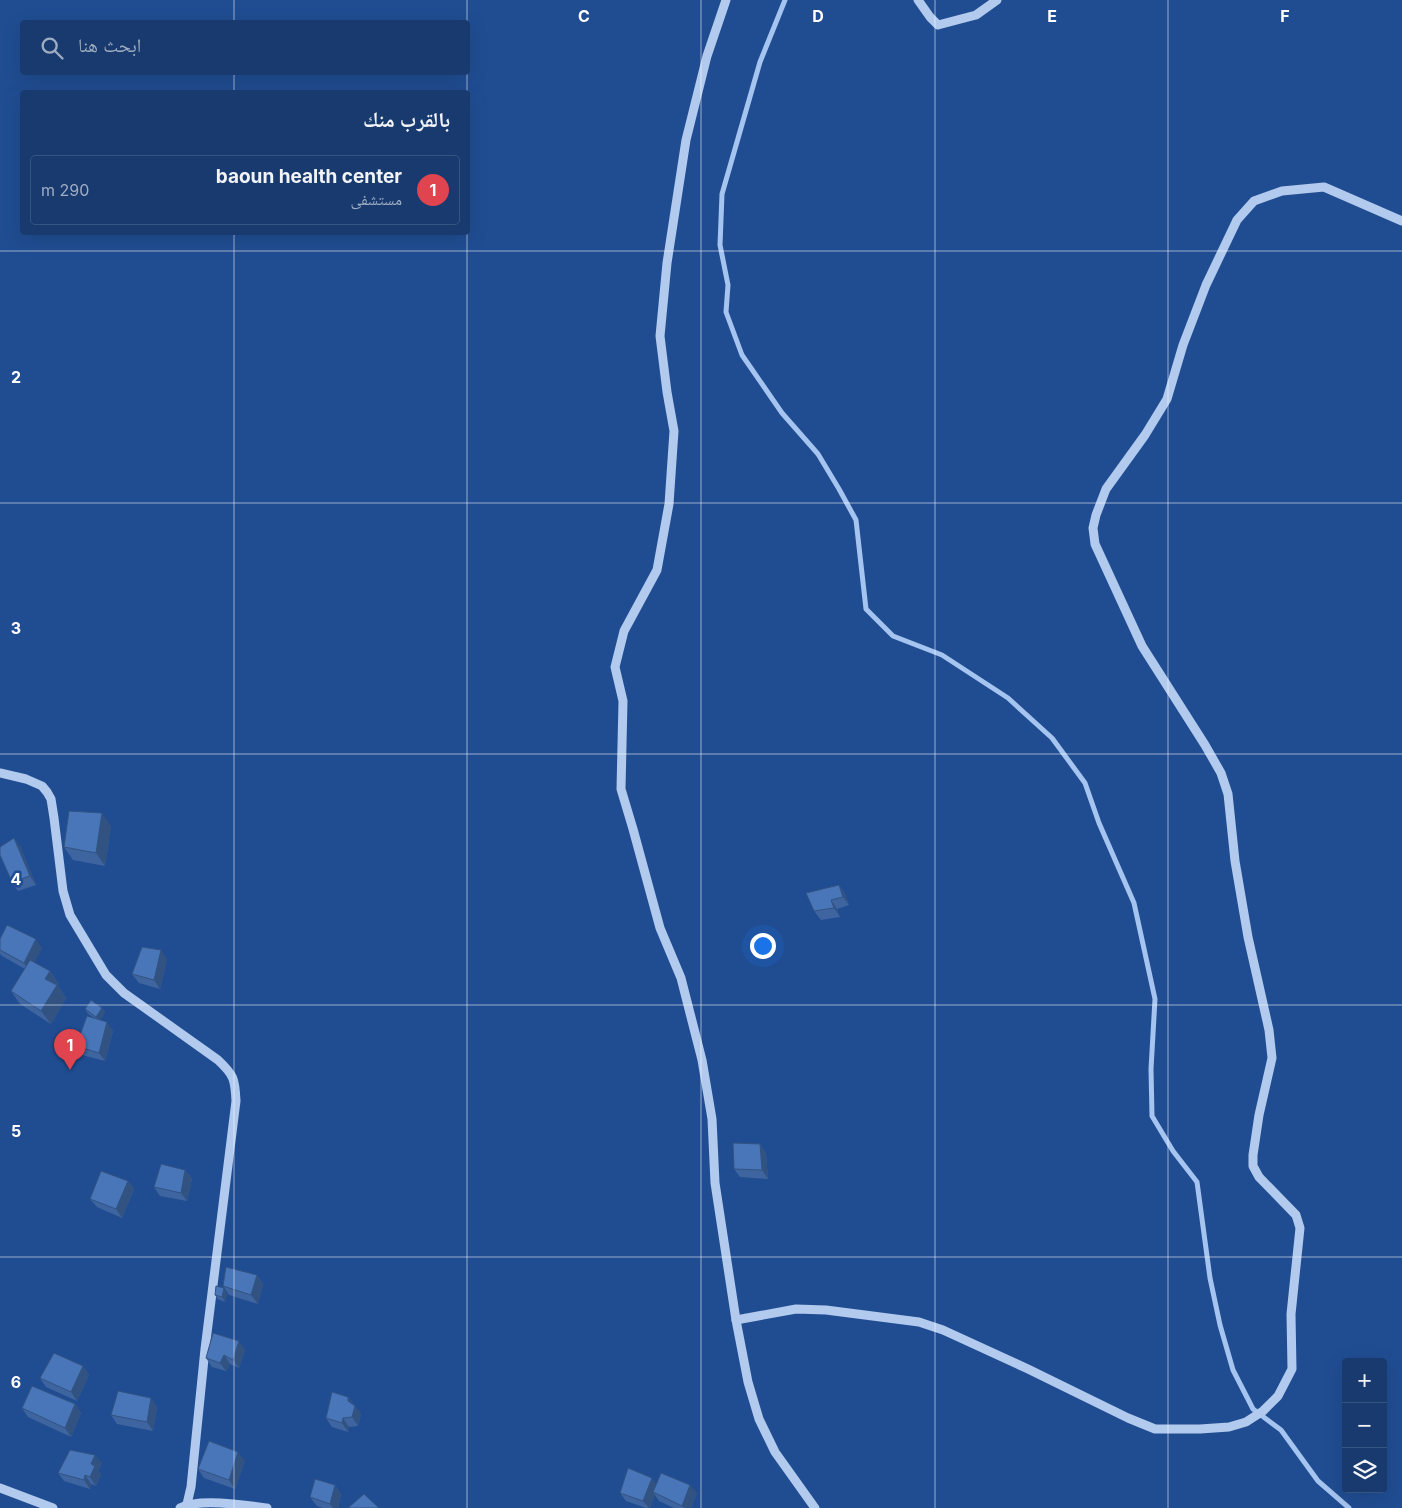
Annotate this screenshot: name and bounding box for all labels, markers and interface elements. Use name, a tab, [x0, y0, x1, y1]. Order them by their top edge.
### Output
text: C	[578, 6, 590, 26]
text: D	[812, 6, 824, 26]
text: E	[1047, 6, 1057, 26]
text: F	[1280, 6, 1290, 26]
search box	[20, 20, 470, 75]
icon: search	[38, 34, 66, 62]
text: ابحث هنا	[78, 34, 141, 57]
text: بالقرب منك	[363, 107, 450, 132]
text: baoun health center	[216, 165, 402, 188]
text: 290 m	[41, 180, 89, 200]
text: 1	[430, 180, 436, 200]
text: مستشفى	[351, 189, 402, 209]
text: 2	[11, 367, 21, 387]
text: 3	[11, 618, 21, 638]
text: 4	[11, 869, 22, 889]
your location	[750, 933, 776, 959]
pin: 1	[54, 1029, 86, 1070]
text: 5	[11, 1121, 21, 1141]
map controls	[1342, 1358, 1387, 1493]
button: +	[1342, 1358, 1387, 1403]
text: 6	[11, 1372, 21, 1392]
button: −	[1342, 1403, 1387, 1448]
button: layers	[1342, 1448, 1387, 1493]

